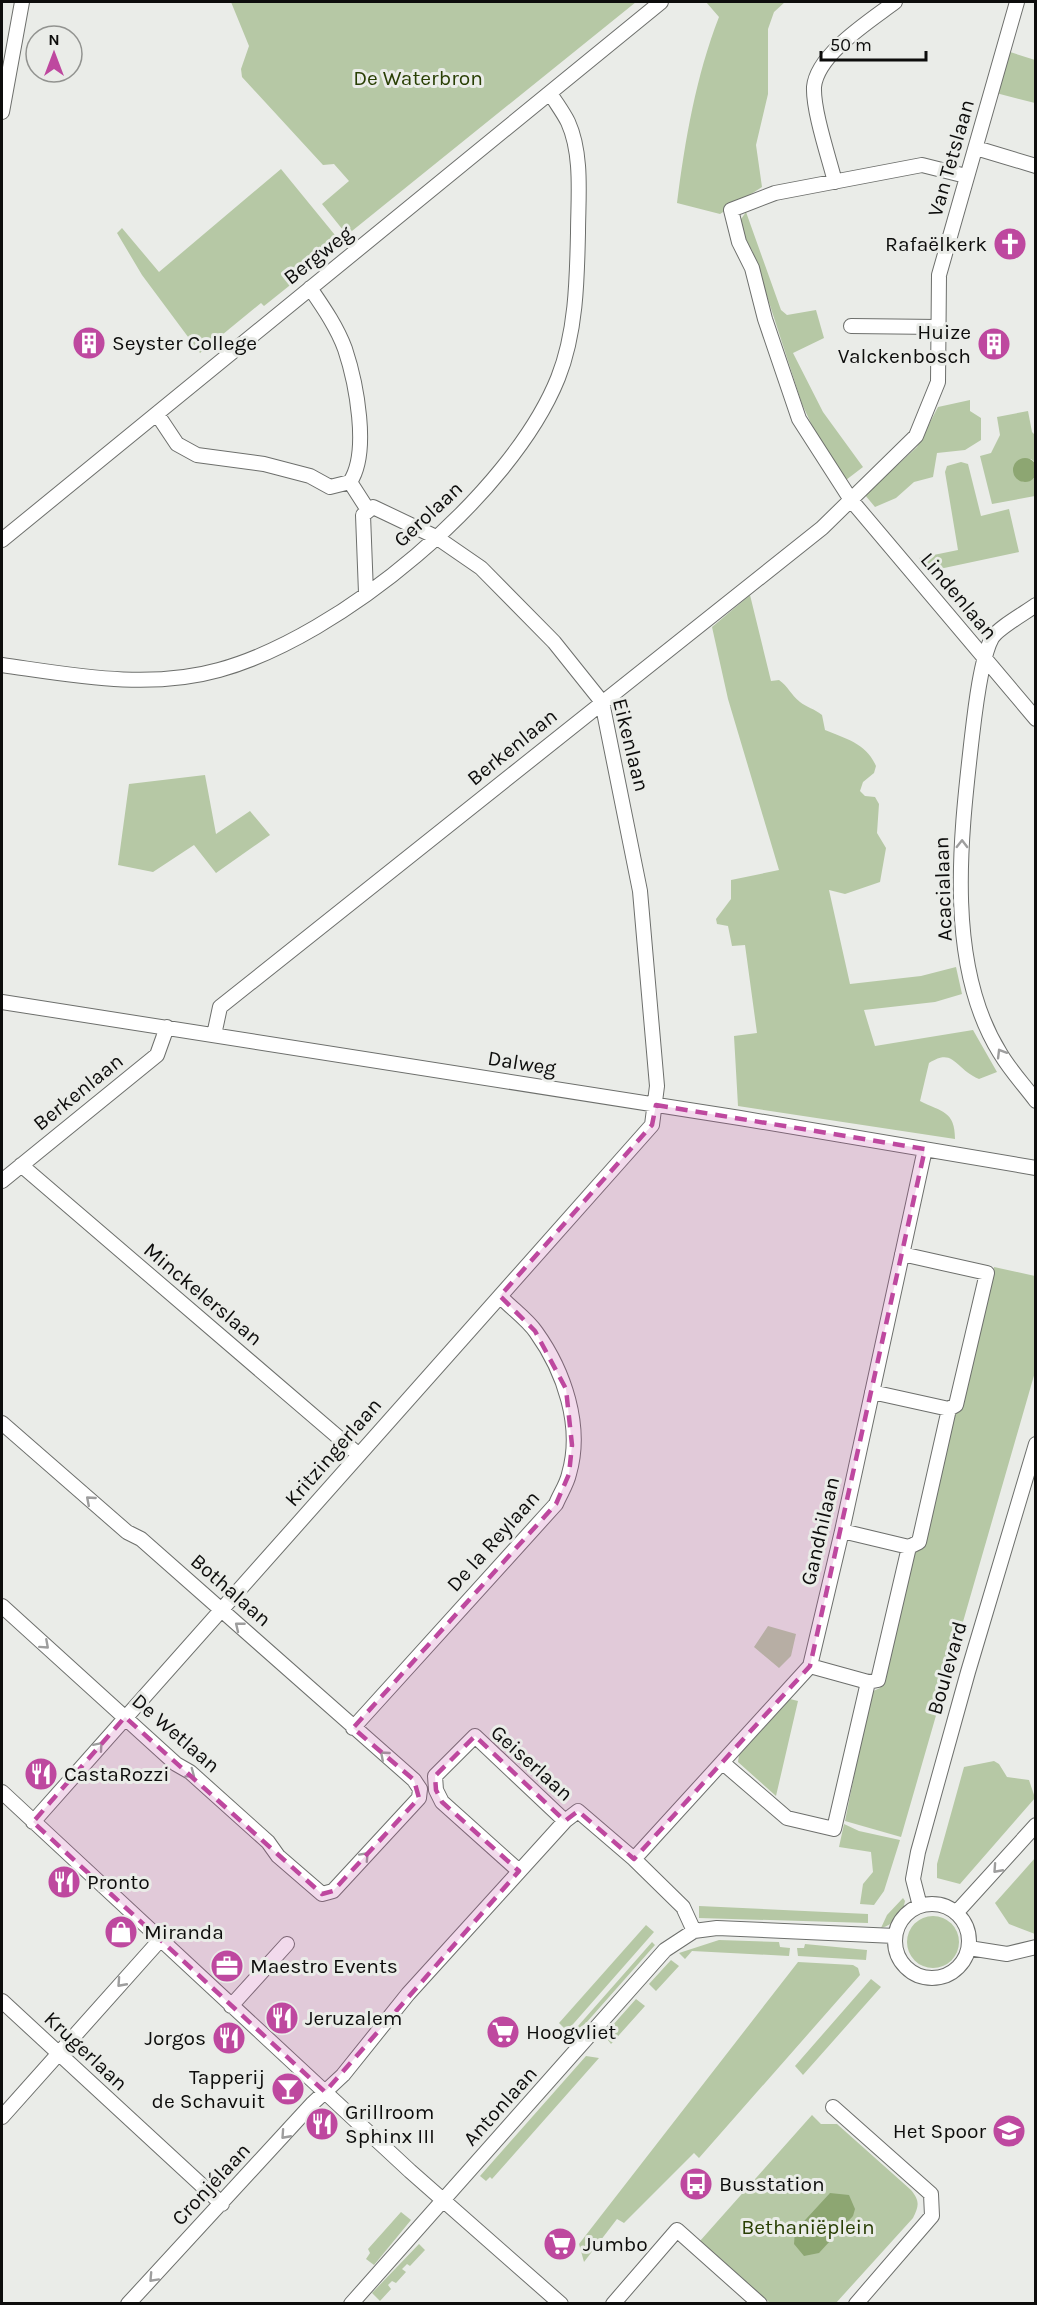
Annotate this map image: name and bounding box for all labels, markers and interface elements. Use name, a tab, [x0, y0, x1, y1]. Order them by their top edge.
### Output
north arrow	[24, 24, 84, 84]
scale bar	[821, 24, 926, 62]
text: N	[48, 30, 60, 49]
text: 50 m	[830, 34, 872, 56]
park label: De Waterbron	[353, 66, 483, 90]
street label: Van Tetslaan	[923, 97, 979, 219]
street label: Bergweg	[279, 221, 357, 289]
church icon: Rafaëlkerk	[992, 226, 1028, 262]
place label: Rafaëlkerk	[885, 232, 987, 256]
place label: Huize Valckenbosch	[838, 320, 971, 368]
building icon: Seyster College	[71, 325, 107, 361]
building icon: Huize Valckenbosch	[976, 326, 1012, 362]
place label: Seyster College	[112, 331, 257, 355]
street label: Gerolaan	[389, 476, 467, 552]
street label: Lindenlaan	[916, 548, 1002, 644]
street label: Eikenlaan	[608, 696, 654, 794]
street label: Berkenlaan	[462, 704, 562, 790]
street label: Acacialaan	[929, 836, 957, 942]
one-way arrow	[956, 840, 968, 849]
street label: Dalweg	[486, 1046, 558, 1080]
street label: Berkenlaan	[28, 1049, 128, 1135]
one-way arrow	[997, 1049, 1009, 1059]
street label: Minckelerslaan	[139, 1238, 267, 1350]
street label: Kritzingerlaan	[280, 1393, 386, 1511]
street label: Gandhilaan	[796, 1474, 844, 1588]
street label: De la Reylaan	[442, 1486, 544, 1596]
one-way arrow	[86, 1496, 97, 1507]
street label: Bothalaan	[186, 1549, 276, 1631]
street label: Boulevard	[922, 1619, 972, 1717]
one-way arrow	[235, 1622, 246, 1633]
one-way arrow	[38, 1638, 49, 1649]
street label: De Wetlaan	[127, 1688, 225, 1778]
street label: Geiserlaan	[486, 1720, 578, 1806]
one-way arrow	[92, 1742, 103, 1753]
one-way arrow	[380, 1751, 391, 1762]
restaurant icon: CastaRozzi	[23, 1756, 59, 1792]
place label: CastaRozzi	[64, 1762, 169, 1786]
one-way arrow	[184, 1766, 195, 1777]
one-way arrow	[358, 1852, 369, 1862]
one-way arrow	[993, 1862, 1004, 1873]
restaurant icon: Pronto	[46, 1864, 82, 1900]
place label: Pronto	[87, 1870, 150, 1894]
shop icon: Miranda	[103, 1914, 139, 1950]
place label: Miranda	[144, 1920, 224, 1944]
office icon: Maestro Events	[209, 1948, 245, 1984]
place label: Maestro Events	[250, 1954, 398, 1978]
one-way arrow	[117, 1976, 128, 1987]
restaurant icon: Jeruzalem	[264, 2000, 300, 2036]
street label: Krugerlaan	[39, 2006, 133, 2096]
place label: Jeruzalem	[305, 2006, 402, 2030]
supermarket icon: Hoogvliet	[485, 2014, 521, 2050]
restaurant icon: Jorgos	[211, 2020, 247, 2056]
place label: Hoogvliet	[526, 2020, 616, 2044]
place label: Jorgos	[144, 2026, 206, 2050]
street label: Antonlaan	[458, 2061, 542, 2151]
place label: Tapperij de Schavuit	[152, 2065, 265, 2113]
bar icon: Tapperij de Schavuit	[270, 2071, 306, 2107]
place label: Grillroom Sphinx III	[345, 2100, 435, 2148]
restaurant icon: Grillroom Sphinx III	[304, 2106, 340, 2142]
school or university icon: Het Spoor	[991, 2113, 1027, 2149]
place label: Het Spoor	[893, 2119, 986, 2143]
one-way arrow	[281, 2128, 292, 2138]
street label: Cronjélaan	[167, 2138, 255, 2230]
bus stop icon: Busstation	[678, 2166, 714, 2202]
place label: Busstation	[719, 2172, 825, 2196]
park label: Bethaniëplein	[741, 2215, 875, 2239]
supermarket icon: Jumbo	[542, 2226, 578, 2262]
place label: Jumbo	[583, 2232, 648, 2256]
one-way arrow	[149, 2271, 160, 2282]

